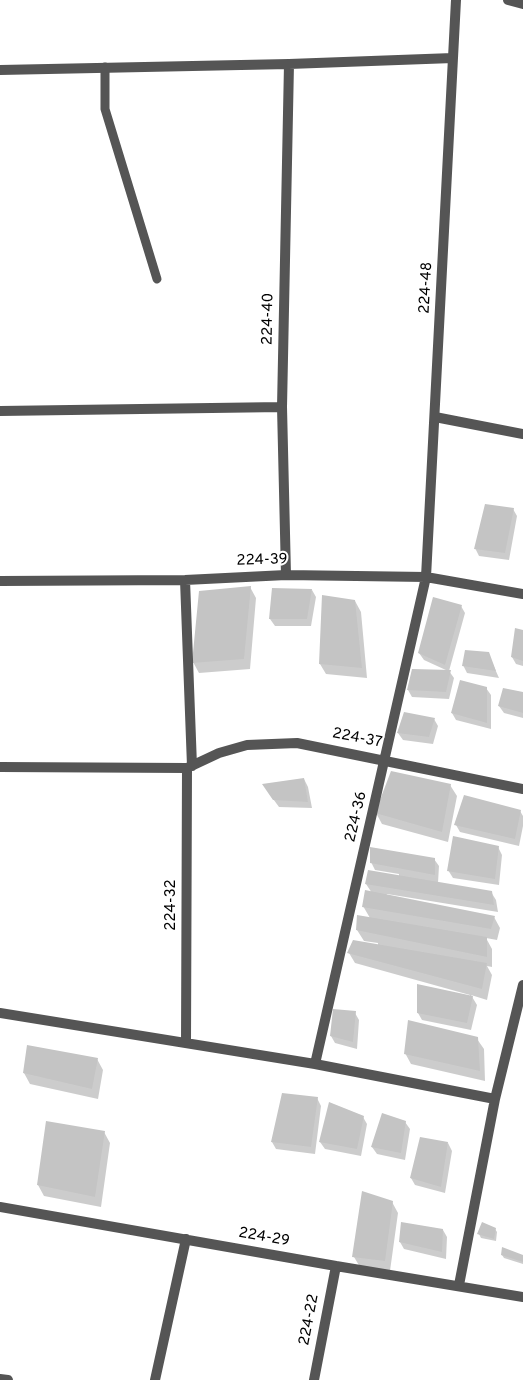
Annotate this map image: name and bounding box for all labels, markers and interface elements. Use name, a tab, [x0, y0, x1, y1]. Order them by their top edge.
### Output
street label: 224-48	[417, 262, 437, 314]
street label: 224-40	[260, 293, 278, 345]
street label: 224-39	[236, 551, 288, 571]
street label: 224-37	[331, 725, 383, 753]
street label: 224-36	[342, 790, 372, 844]
street label: 224-32	[163, 879, 181, 931]
street label: 224-29	[237, 1225, 291, 1251]
street label: 224-22	[296, 1293, 324, 1347]

